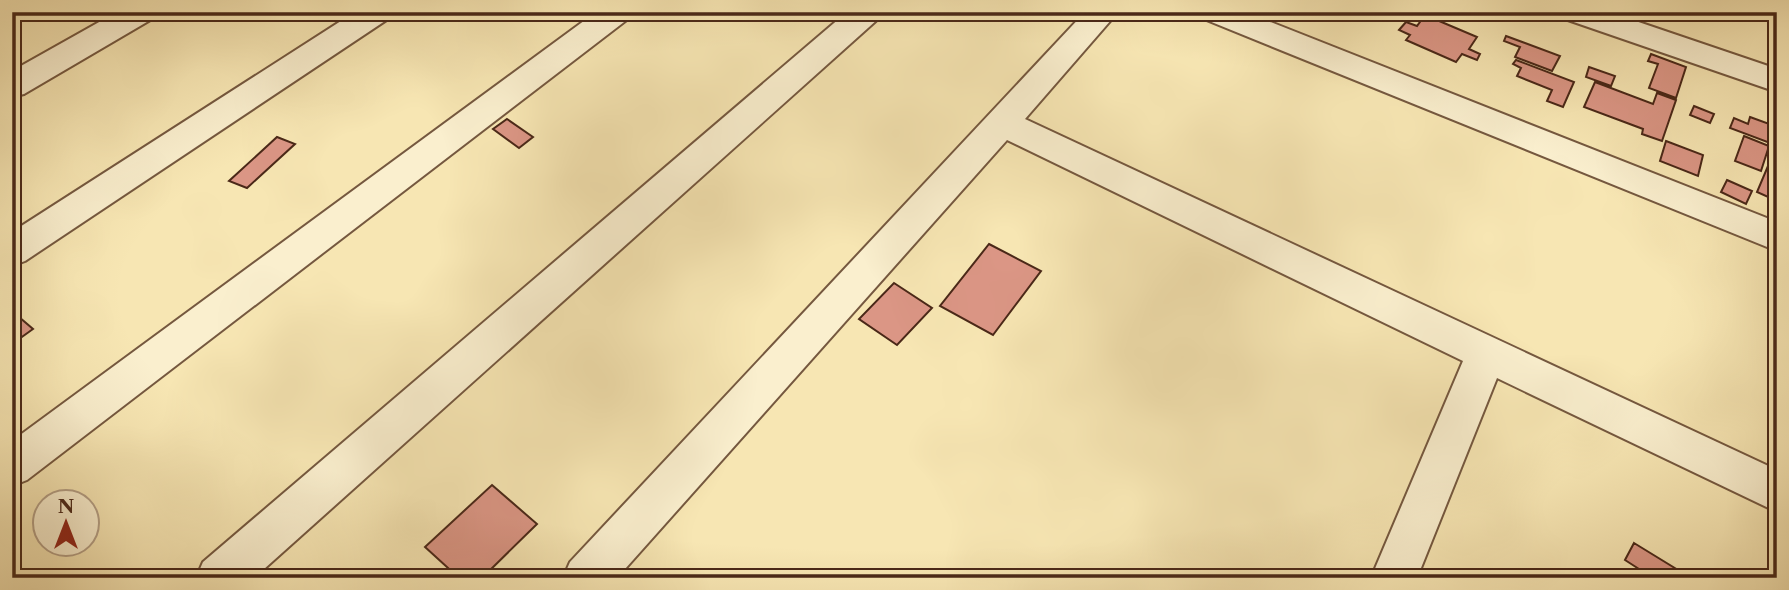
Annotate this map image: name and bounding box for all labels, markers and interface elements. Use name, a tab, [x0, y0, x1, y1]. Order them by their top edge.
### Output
north arrow	[32, 489, 102, 558]
text: N	[58, 495, 74, 518]

